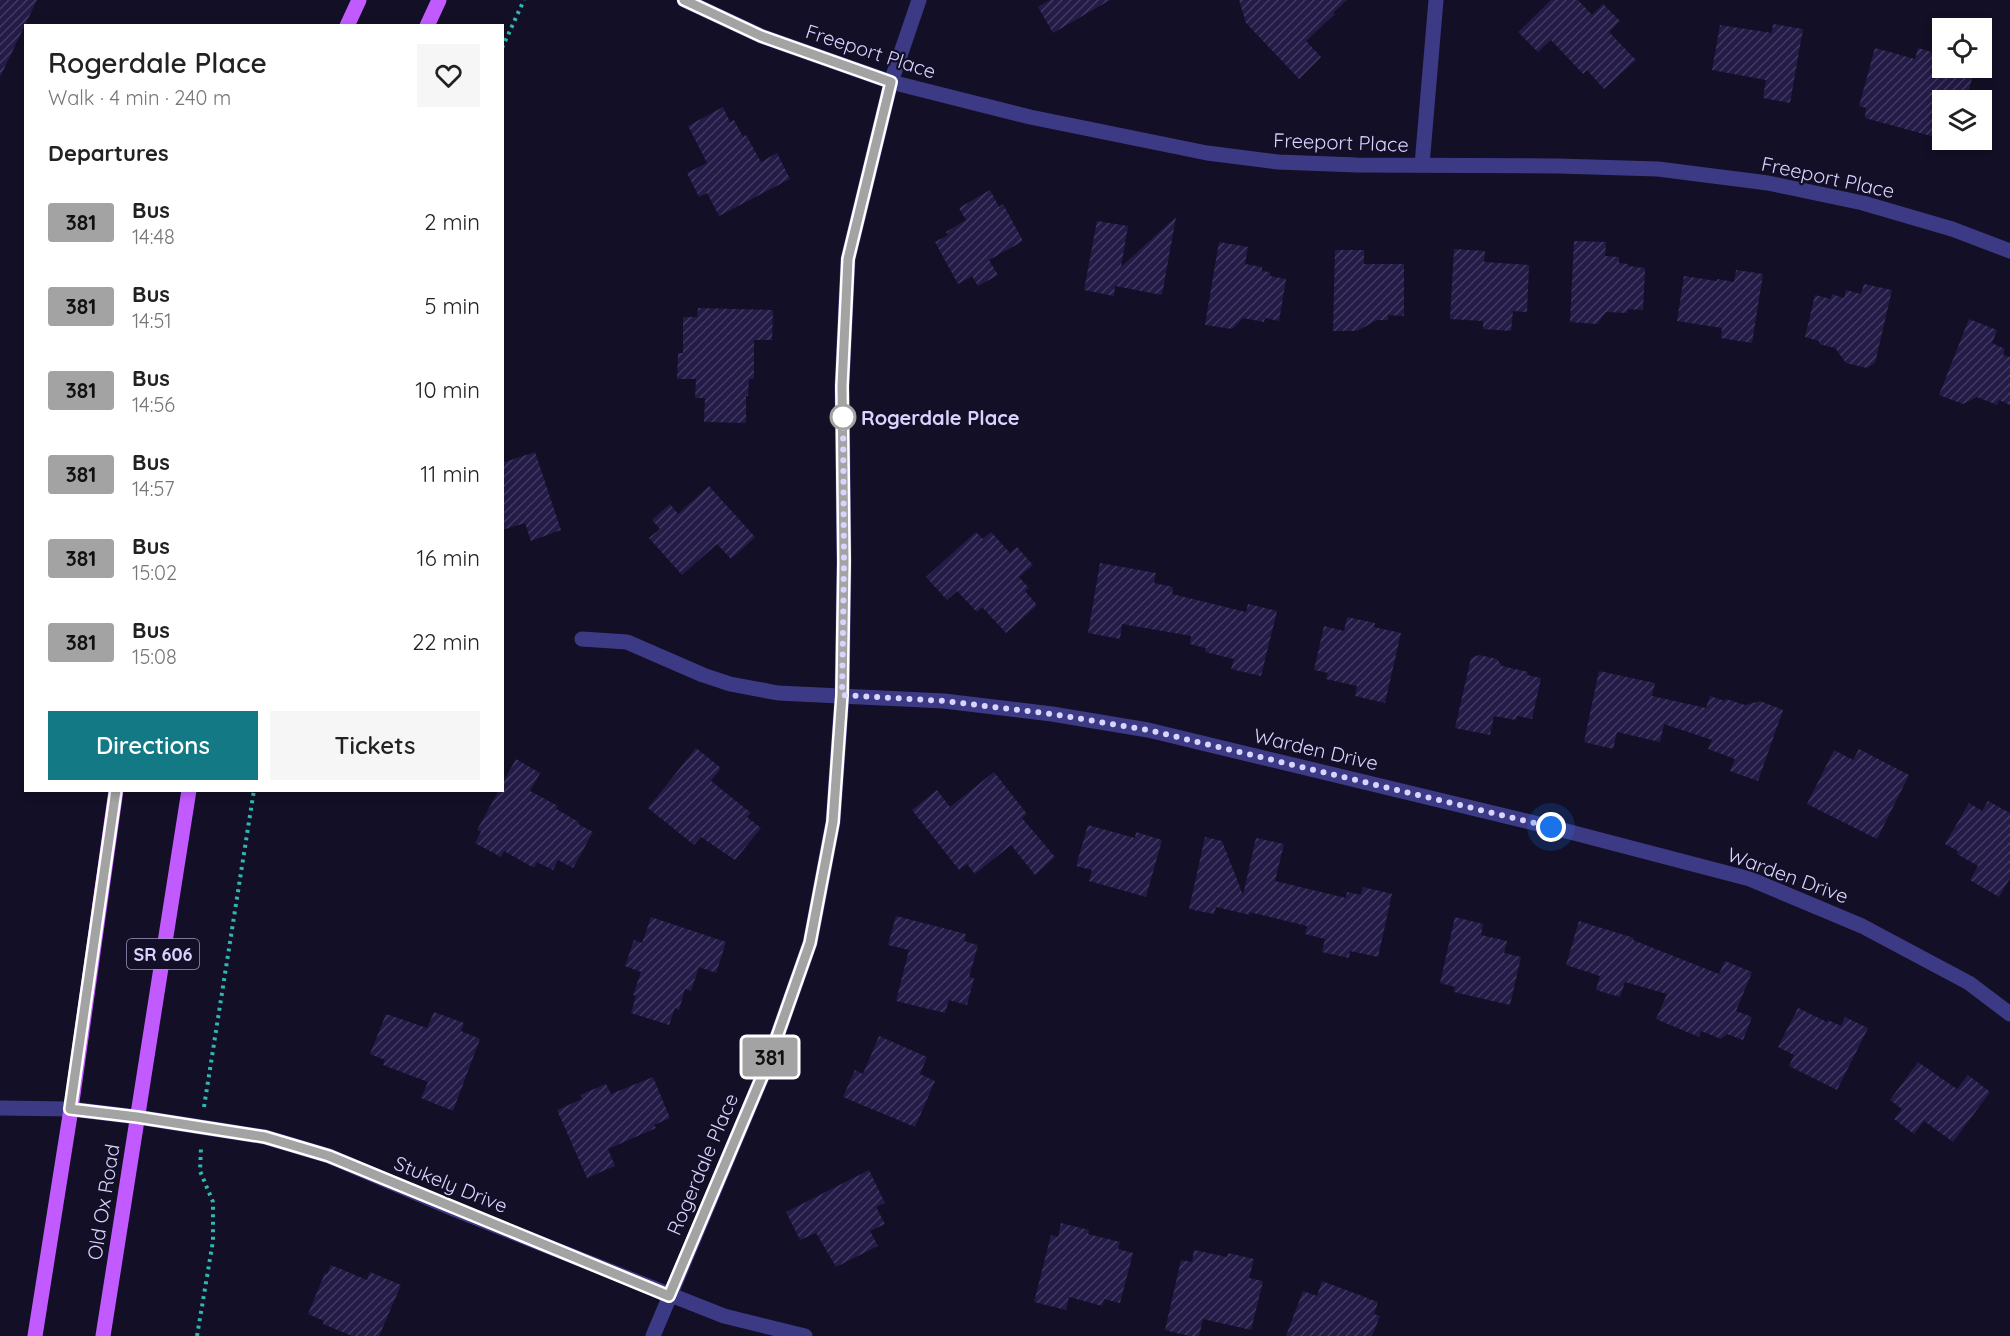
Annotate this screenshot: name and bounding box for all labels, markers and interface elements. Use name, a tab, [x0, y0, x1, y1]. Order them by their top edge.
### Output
street label: Freeport Place	[803, 18, 939, 84]
map controls	[1932, 18, 1992, 150]
button: locate	[1932, 18, 1992, 78]
button: heart	[417, 44, 480, 107]
text: Rogerdale Place	[48, 45, 267, 80]
text: Walk · 4 min · 240 m	[48, 85, 231, 110]
button: layers	[1932, 90, 1992, 150]
street label: Freeport Place	[1273, 127, 1409, 157]
text: Departures	[48, 139, 169, 167]
street label: Freeport Place	[1759, 151, 1897, 203]
text: Bus	[132, 196, 170, 224]
text: 2 min	[424, 208, 480, 236]
text: 381	[66, 209, 96, 235]
text: 14:48	[132, 224, 175, 249]
text: Bus	[132, 280, 170, 308]
text: 5 min	[425, 292, 480, 320]
text: 381	[66, 293, 96, 319]
text: 14:51	[132, 308, 172, 333]
text: Bus	[132, 364, 170, 392]
text: 10 min	[415, 376, 480, 404]
text: 381	[66, 377, 96, 403]
text: 14:56	[132, 392, 175, 417]
marker: Rogerdale Place	[830, 404, 856, 430]
place label: Rogerdale Place	[861, 405, 1019, 430]
text: Bus	[132, 448, 170, 476]
text: 11 min	[420, 460, 480, 488]
text: 381	[66, 461, 96, 487]
text: 14:57	[132, 476, 175, 501]
text: Bus	[132, 532, 170, 560]
text: 16 min	[417, 544, 480, 572]
text: 381	[66, 545, 96, 571]
text: 15:02	[132, 560, 177, 585]
text: Bus	[132, 616, 170, 644]
text: 22 min	[412, 628, 480, 656]
text: 381	[66, 629, 96, 655]
text: 15:08	[132, 644, 177, 669]
button: Directions	[48, 711, 258, 780]
button: Tickets	[270, 711, 480, 780]
street label: Warden Drive	[1251, 723, 1381, 775]
your location	[1536, 812, 1566, 842]
street label: Warden Drive	[1724, 842, 1852, 908]
road number: SR 606	[127, 939, 199, 969]
line badge: 381	[736, 1038, 804, 1076]
text: 381	[755, 1044, 785, 1070]
street label: Rogerdale Place	[661, 1089, 743, 1239]
street label: Old Ox Road	[81, 1142, 125, 1262]
street label: Stukely Drive	[391, 1150, 511, 1218]

